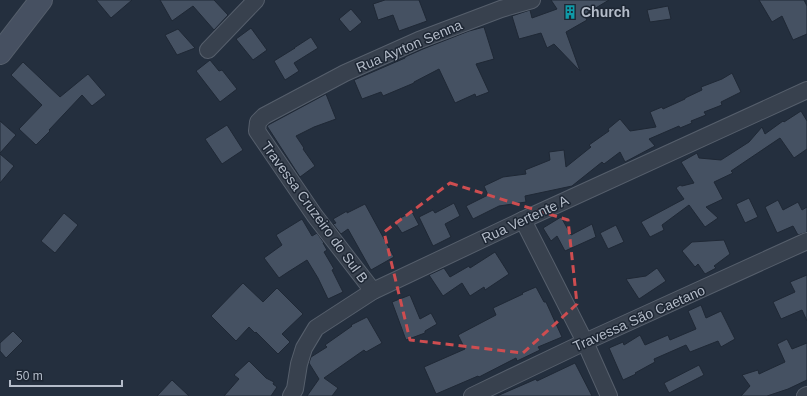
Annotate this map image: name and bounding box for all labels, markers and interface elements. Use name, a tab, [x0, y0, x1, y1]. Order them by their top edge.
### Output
building icon: Church	[562, 4, 578, 20]
place label: Church	[581, 4, 630, 20]
street label: Rua Ayrton Senna	[354, 16, 465, 76]
street label: Travessa Cruzeiro do Sul B	[258, 138, 372, 286]
street label: Rua Vertente A	[479, 192, 572, 246]
street label: Travessa São Caetano	[571, 282, 708, 354]
scale bar	[10, 362, 122, 388]
text: 50 m	[16, 369, 43, 383]

